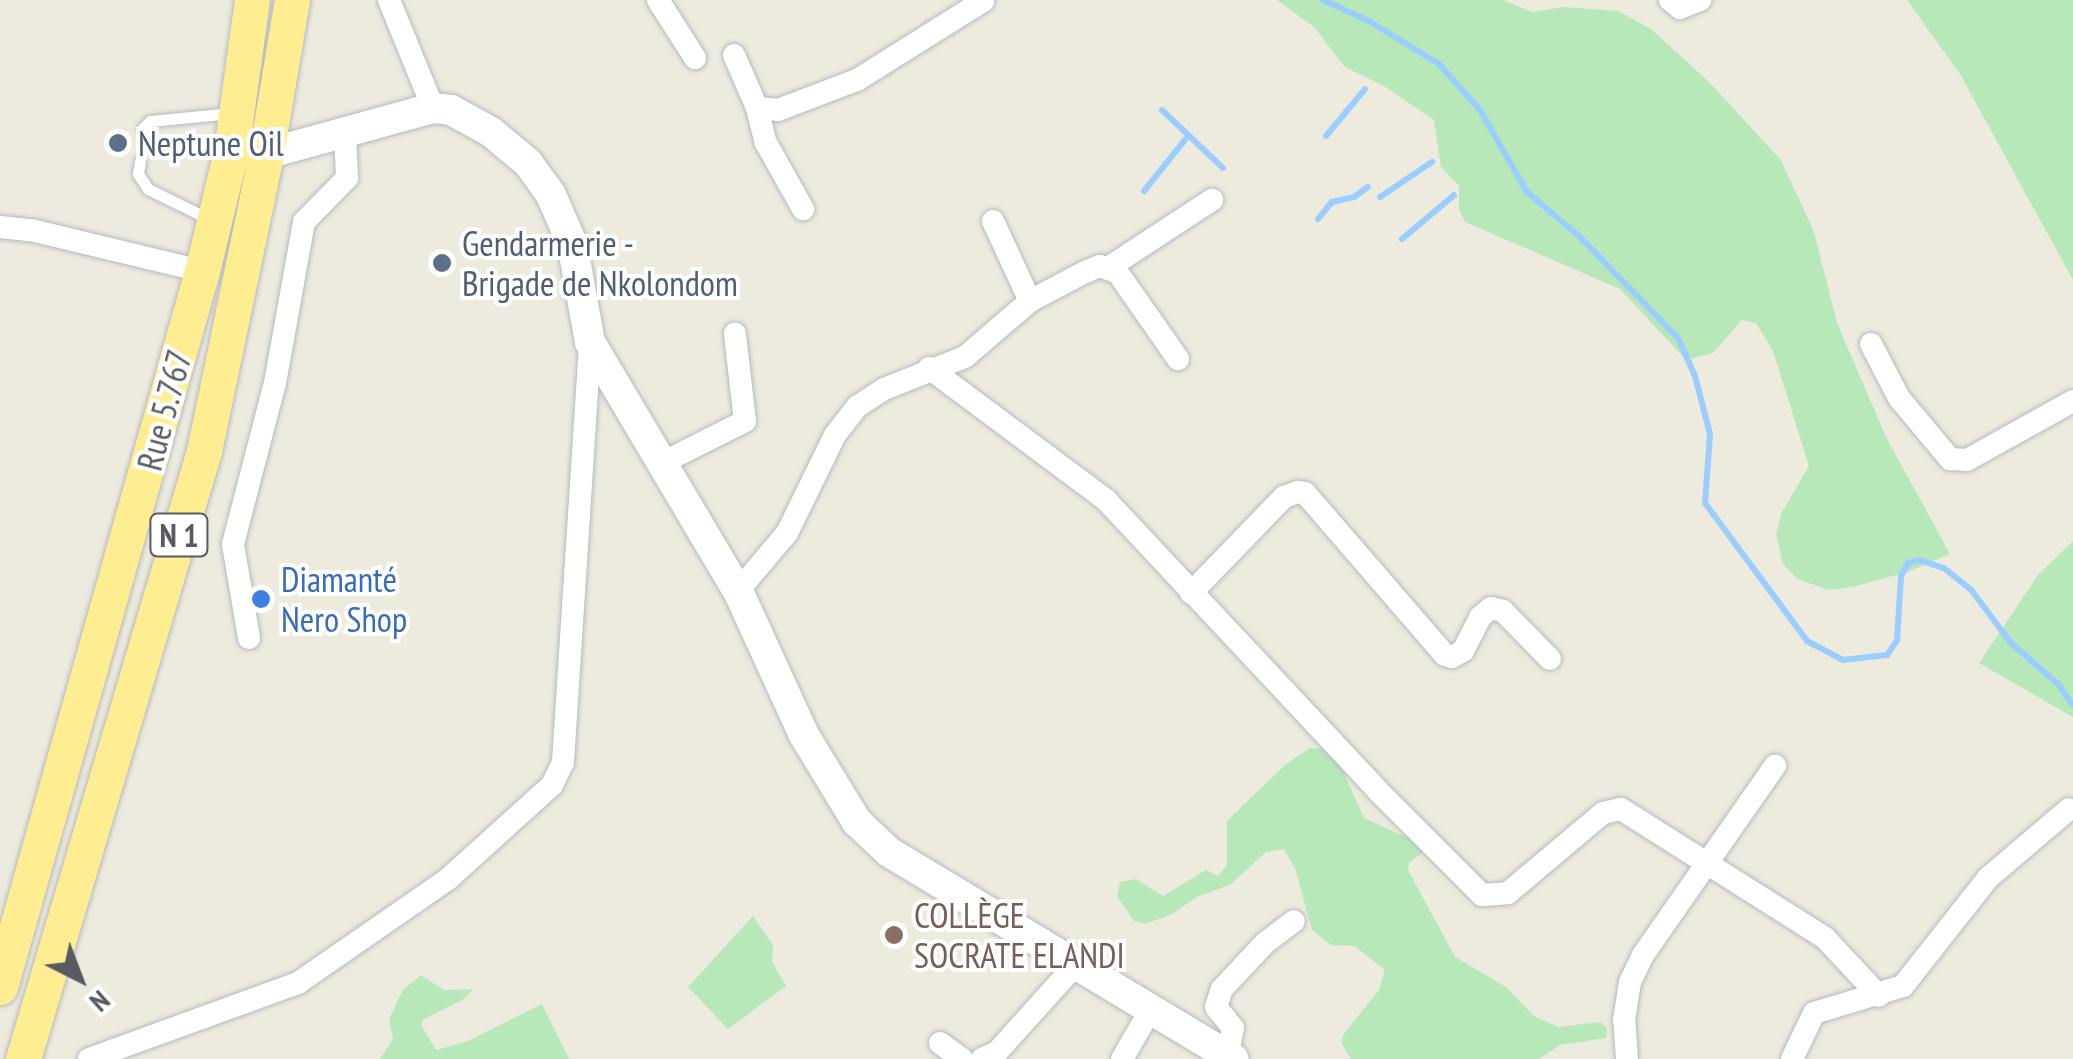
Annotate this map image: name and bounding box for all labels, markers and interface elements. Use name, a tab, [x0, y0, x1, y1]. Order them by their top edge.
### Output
place label: Neptune Oil	[138, 122, 284, 164]
marker: Neptune Oil	[107, 132, 129, 154]
place label: Gendarmerie - Brigade de Nkolondom	[462, 222, 738, 304]
marker: Gendarmerie - Brigade de Nkolondom	[431, 252, 453, 274]
street label: Rue 5.767	[128, 345, 200, 475]
road number: N 1	[149, 508, 209, 562]
place label: Diamanté Nero Shop	[281, 558, 407, 640]
marker: Diamanté Nero Shop	[250, 588, 272, 610]
place label: COLLÈGE SOCRATE ELANDI	[914, 894, 1125, 976]
marker: COLLÈGE SOCRATE ELANDI	[883, 924, 905, 946]
north arrow	[30, 929, 130, 1029]
text: N	[82, 983, 118, 1020]

